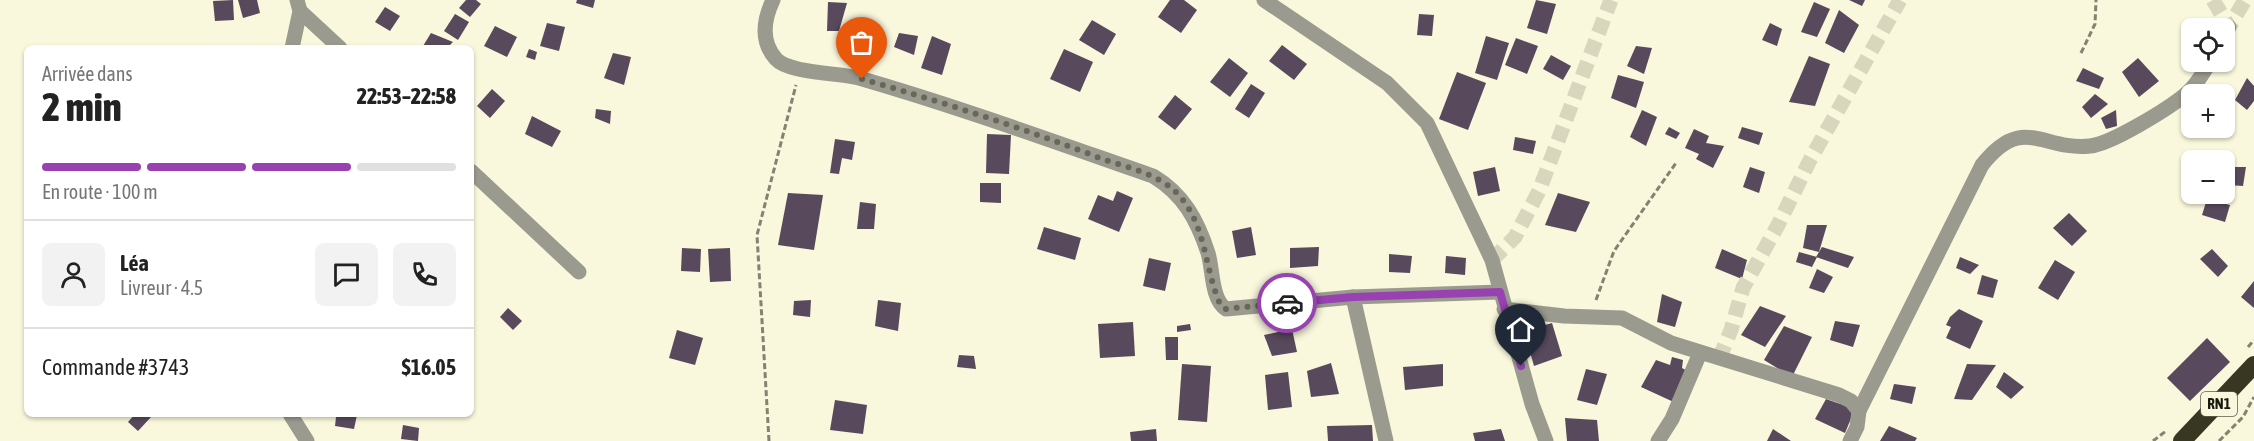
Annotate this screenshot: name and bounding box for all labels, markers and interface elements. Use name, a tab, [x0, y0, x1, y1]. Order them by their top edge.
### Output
pin	[836, 17, 887, 79]
map controls	[2181, 18, 2235, 204]
button: locate	[2181, 18, 2235, 72]
icon: bag	[845, 26, 878, 59]
text: Arrivée dans	[42, 62, 133, 85]
text: 22:53–22:58	[357, 83, 456, 109]
button: +	[2181, 84, 2235, 138]
text: 2 min	[42, 85, 122, 129]
button: −	[2181, 150, 2235, 204]
text: En route · 100 m	[42, 180, 158, 203]
button: person	[42, 243, 105, 306]
button: chat	[315, 243, 378, 306]
button: phone	[393, 243, 456, 306]
text: Léa	[120, 250, 149, 276]
courier	[1257, 273, 1317, 333]
text: Livreur · 4.5	[120, 276, 203, 299]
icon: car	[1271, 287, 1304, 320]
pin	[1495, 304, 1546, 366]
icon: home	[1504, 313, 1537, 346]
text: Commande #3743	[42, 354, 189, 380]
text: $16.05	[401, 354, 456, 380]
road number: RN1	[2201, 392, 2237, 416]

